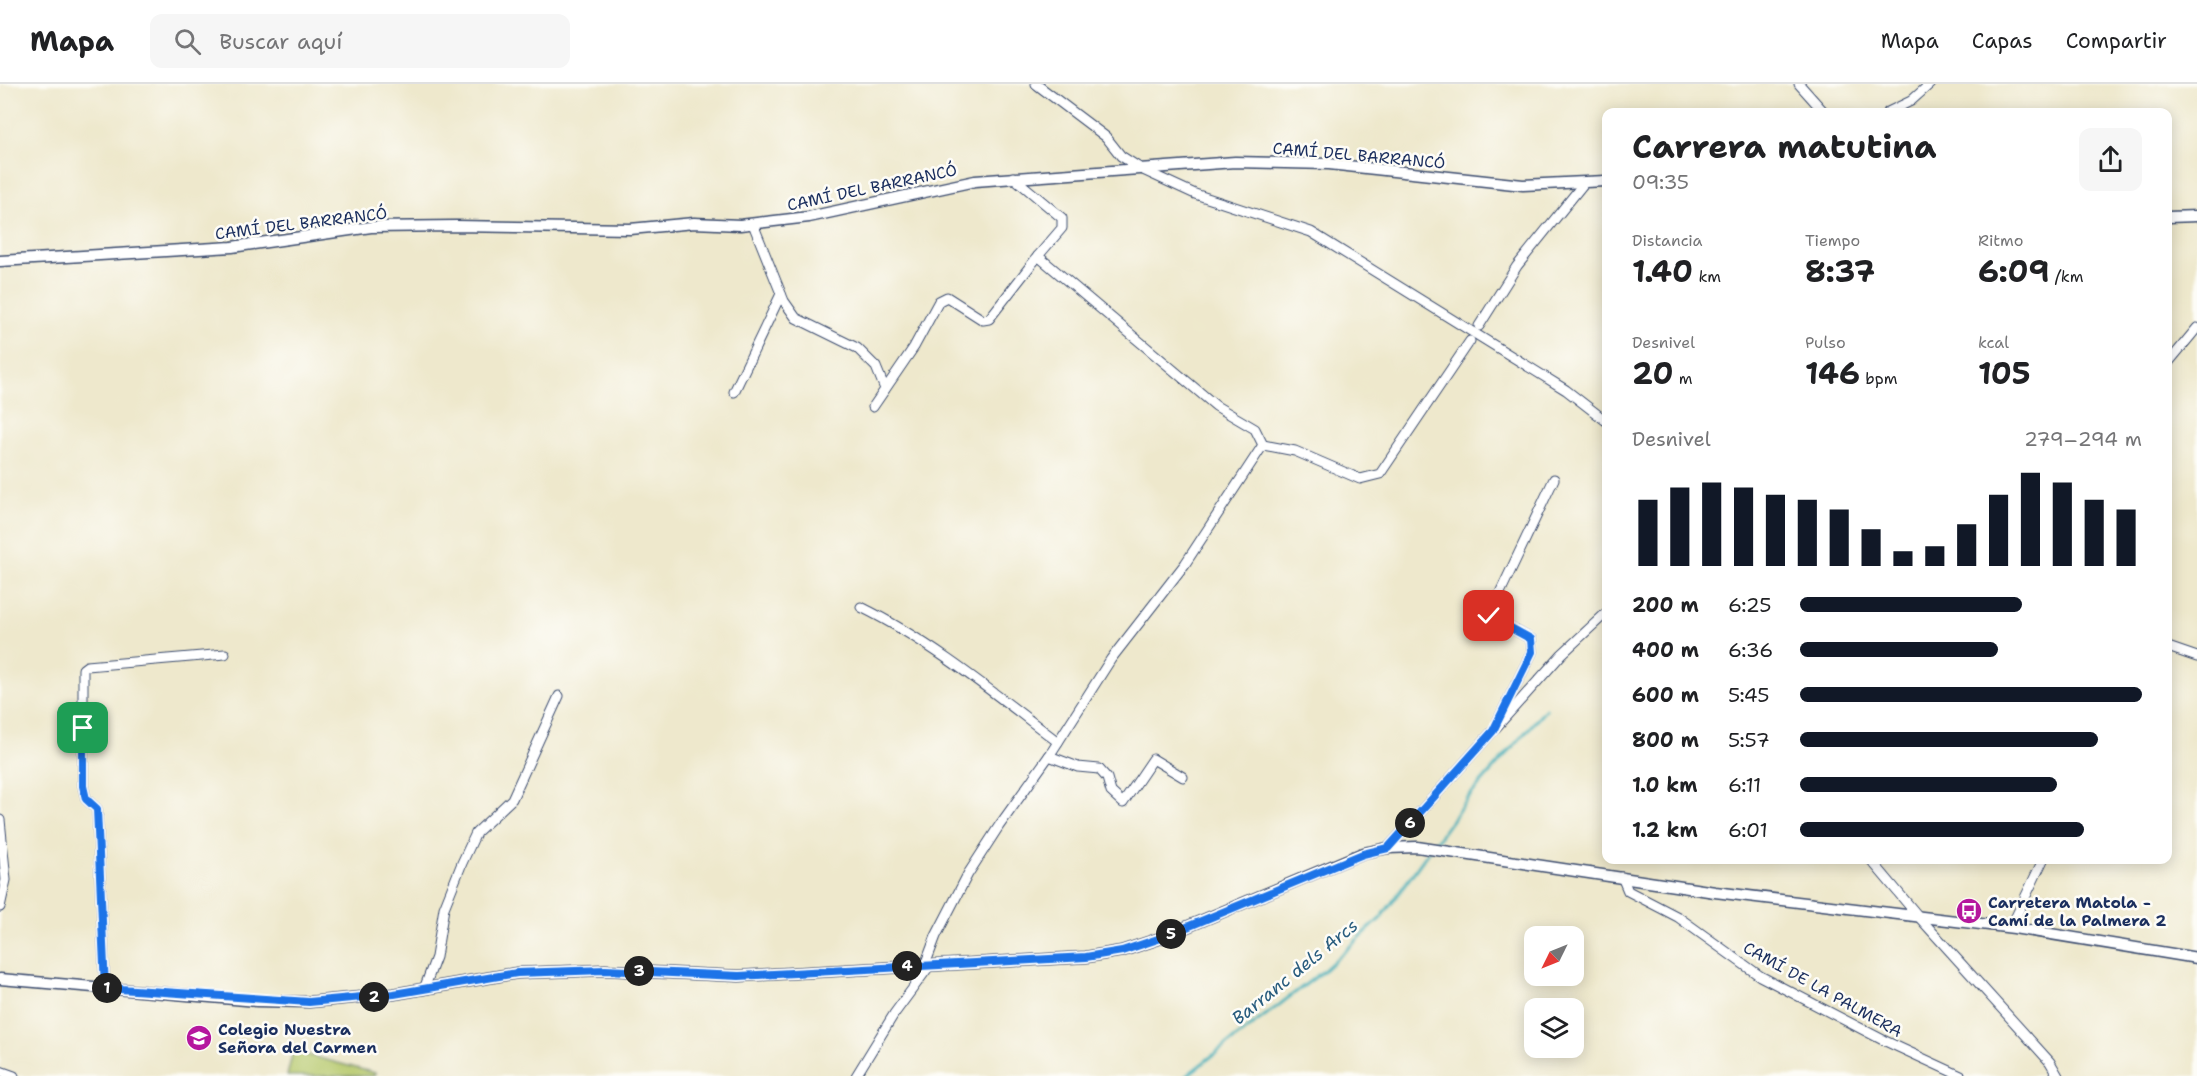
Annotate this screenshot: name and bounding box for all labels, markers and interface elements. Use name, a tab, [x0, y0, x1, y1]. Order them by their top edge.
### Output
search box	[150, 14, 570, 68]
text: Mapa	[30, 22, 114, 60]
icon: search	[171, 25, 204, 58]
text: Buscar aquí	[219, 27, 342, 56]
text: Mapa	[1881, 27, 1939, 55]
text: Capas	[1972, 27, 2033, 55]
text: Compartir	[2066, 27, 2167, 55]
text: Carrera matutina	[1632, 124, 1937, 169]
button: share	[2079, 128, 2142, 191]
street label: CAMÍ DEL BARRANCÓ	[1272, 137, 1446, 173]
street label: CAMÍ DEL BARRANCÓ	[785, 159, 959, 216]
text: 09:35	[1632, 169, 1689, 195]
street label: CAMÍ DEL BARRANCÓ	[214, 203, 388, 244]
text: Distancia	[1632, 230, 1703, 251]
text: Tiempo	[1805, 230, 1860, 251]
text: Ritmo	[1978, 230, 2023, 251]
text: 1.40	[1632, 251, 1693, 292]
text: 8:37	[1805, 251, 1875, 292]
text: 6:09	[1978, 251, 2049, 292]
text: km	[1693, 266, 1721, 287]
text: /km	[2049, 266, 2083, 287]
text: Desnivel	[1632, 332, 1695, 353]
text: Pulso	[1805, 332, 1846, 353]
text: kcal	[1978, 332, 2009, 353]
text: 20	[1632, 353, 1673, 394]
text: 146	[1805, 353, 1860, 394]
text: 105	[1978, 353, 2030, 394]
text: m	[1673, 368, 1693, 389]
text: bpm	[1860, 368, 1898, 389]
text: Desnivel	[1632, 426, 1711, 452]
text: 279–294 m	[2024, 426, 2142, 452]
pin	[1463, 590, 1514, 641]
text: 200 m	[1632, 592, 1699, 618]
text: 6:25	[1728, 592, 1772, 618]
icon: check	[1472, 599, 1505, 632]
text: 400 m	[1632, 637, 1699, 663]
text: 6:36	[1728, 637, 1773, 663]
text: 600 m	[1632, 682, 1699, 708]
text: 5:45	[1728, 682, 1769, 708]
pin	[57, 702, 108, 753]
icon: arrive	[66, 711, 99, 744]
text: 800 m	[1632, 727, 1699, 753]
text: 5:57	[1728, 727, 1770, 753]
text: 1.0 km	[1632, 772, 1697, 798]
text: 6:11	[1728, 772, 1761, 798]
pin: 6	[1395, 808, 1425, 838]
text: 6	[1404, 812, 1416, 833]
text: 1.2 km	[1632, 817, 1698, 843]
text: 6:01	[1728, 817, 1768, 843]
place label: Carretera Matola - Camí de la Palmera 2	[1988, 892, 2167, 931]
bus stop icon: Carretera Matola - Camí de la Palmera 2	[1954, 896, 1984, 926]
water label: Barranc dels Arcs	[1227, 914, 1363, 1030]
pin: 5	[1156, 919, 1186, 949]
text: 5	[1166, 923, 1176, 944]
north arrow	[1524, 926, 1584, 986]
map controls	[1524, 926, 1584, 1058]
street label: CAMÍ DE LA PALMERA	[1740, 937, 1906, 1042]
pin: 4	[892, 951, 922, 981]
text: 4	[901, 955, 913, 976]
pin: 3	[624, 956, 654, 986]
text: 3	[633, 960, 645, 981]
pin: 1	[92, 973, 122, 1003]
text: 1	[103, 977, 111, 998]
pin: 2	[359, 982, 389, 1012]
text: 2	[368, 986, 380, 1007]
button: layers	[1524, 998, 1584, 1058]
place label: Colegio Nuestra Señora del Carmen	[218, 1019, 377, 1058]
school or university icon: Colegio Nuestra Señora del Carmen	[184, 1023, 214, 1053]

